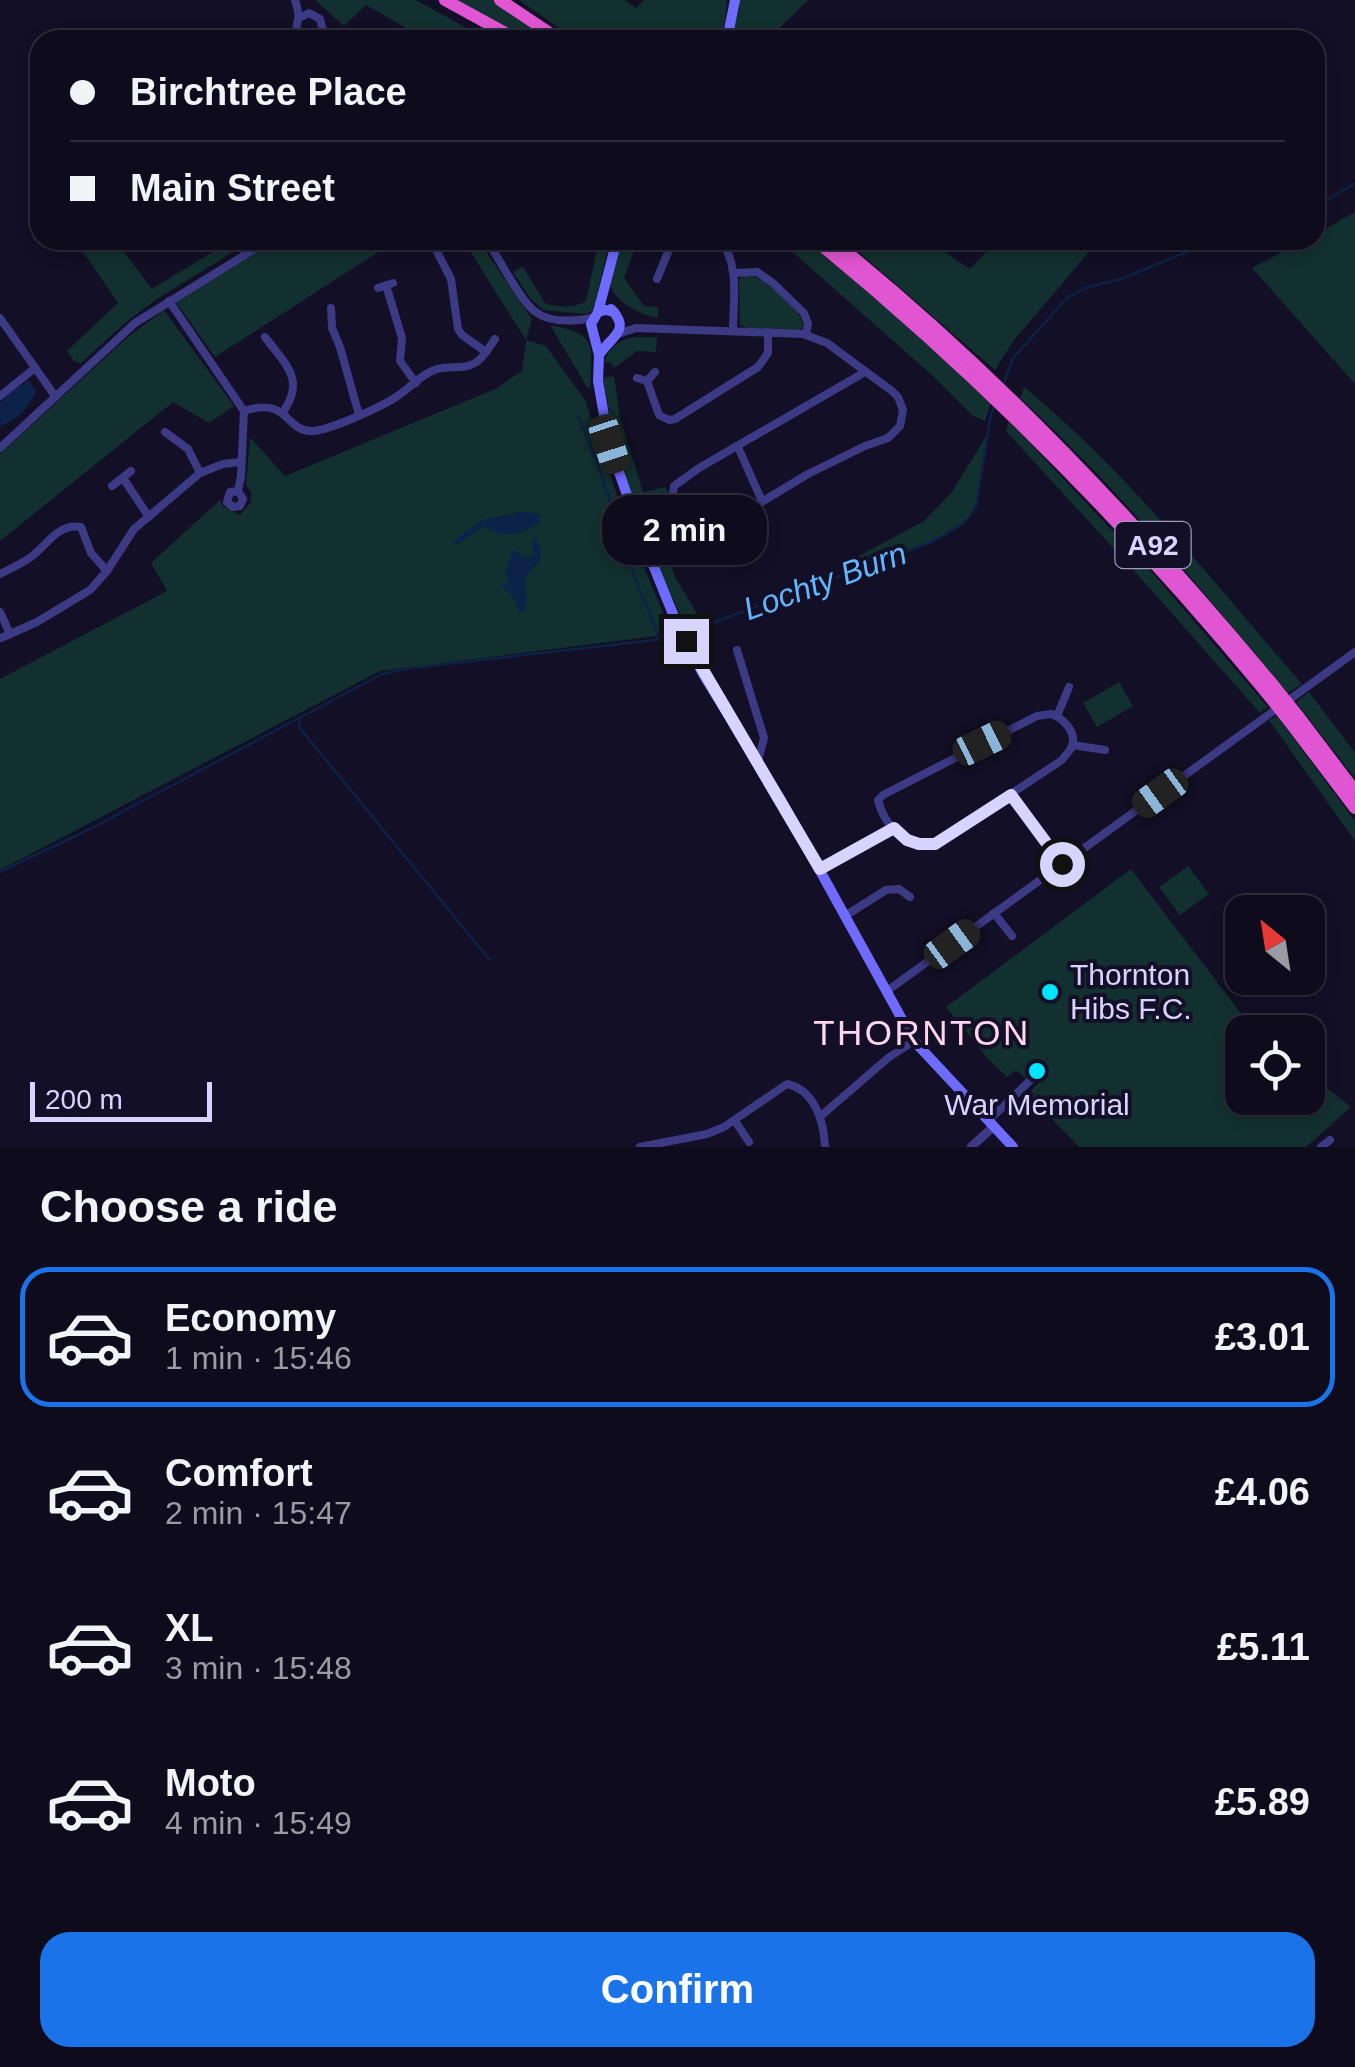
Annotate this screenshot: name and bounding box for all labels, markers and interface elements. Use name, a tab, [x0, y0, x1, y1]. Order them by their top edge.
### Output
text: Birchtree Place	[130, 71, 407, 113]
text: Main Street	[130, 167, 335, 209]
car	[585, 411, 633, 477]
callout: 2 min	[604, 496, 768, 566]
text: 2 min	[643, 512, 726, 548]
road number: A92	[1116, 522, 1190, 568]
water label: Lochty Burn	[739, 535, 911, 627]
route end	[664, 619, 709, 664]
car	[948, 716, 1016, 770]
car	[1127, 763, 1193, 823]
route start	[1040, 842, 1085, 887]
north arrow	[1225, 895, 1325, 995]
map controls	[1225, 895, 1325, 1115]
car	[919, 914, 985, 974]
place label: Thornton Hibs F.C.	[1070, 958, 1192, 1025]
marker: Thornton Hibs F.C.	[1039, 981, 1061, 1003]
district label: THORNTON	[813, 1013, 1031, 1052]
button: locate	[1225, 1015, 1325, 1115]
marker: War Memorial	[1026, 1060, 1048, 1082]
scale bar	[30, 1077, 212, 1122]
text: 200 m	[45, 1084, 123, 1115]
place label: War Memorial	[944, 1088, 1130, 1121]
text: Choose a ride	[40, 1181, 338, 1232]
icon: car	[45, 1292, 135, 1382]
text: Economy	[165, 1297, 336, 1339]
text: £3.01	[1215, 1316, 1310, 1358]
text: 1 min · 15:46	[165, 1340, 352, 1376]
icon: car	[45, 1447, 135, 1537]
text: Comfort	[165, 1452, 313, 1494]
text: £4.06	[1215, 1471, 1310, 1513]
text: 2 min · 15:47	[165, 1495, 352, 1531]
icon: car	[45, 1602, 135, 1692]
text: XL	[165, 1607, 214, 1649]
text: £5.11	[1217, 1626, 1310, 1668]
text: 3 min · 15:48	[165, 1650, 352, 1686]
icon: car	[45, 1757, 135, 1847]
text: Moto	[165, 1762, 256, 1804]
text: £5.89	[1215, 1781, 1310, 1823]
text: 4 min · 15:49	[165, 1805, 352, 1841]
button: Confirm	[40, 1932, 1315, 2047]

